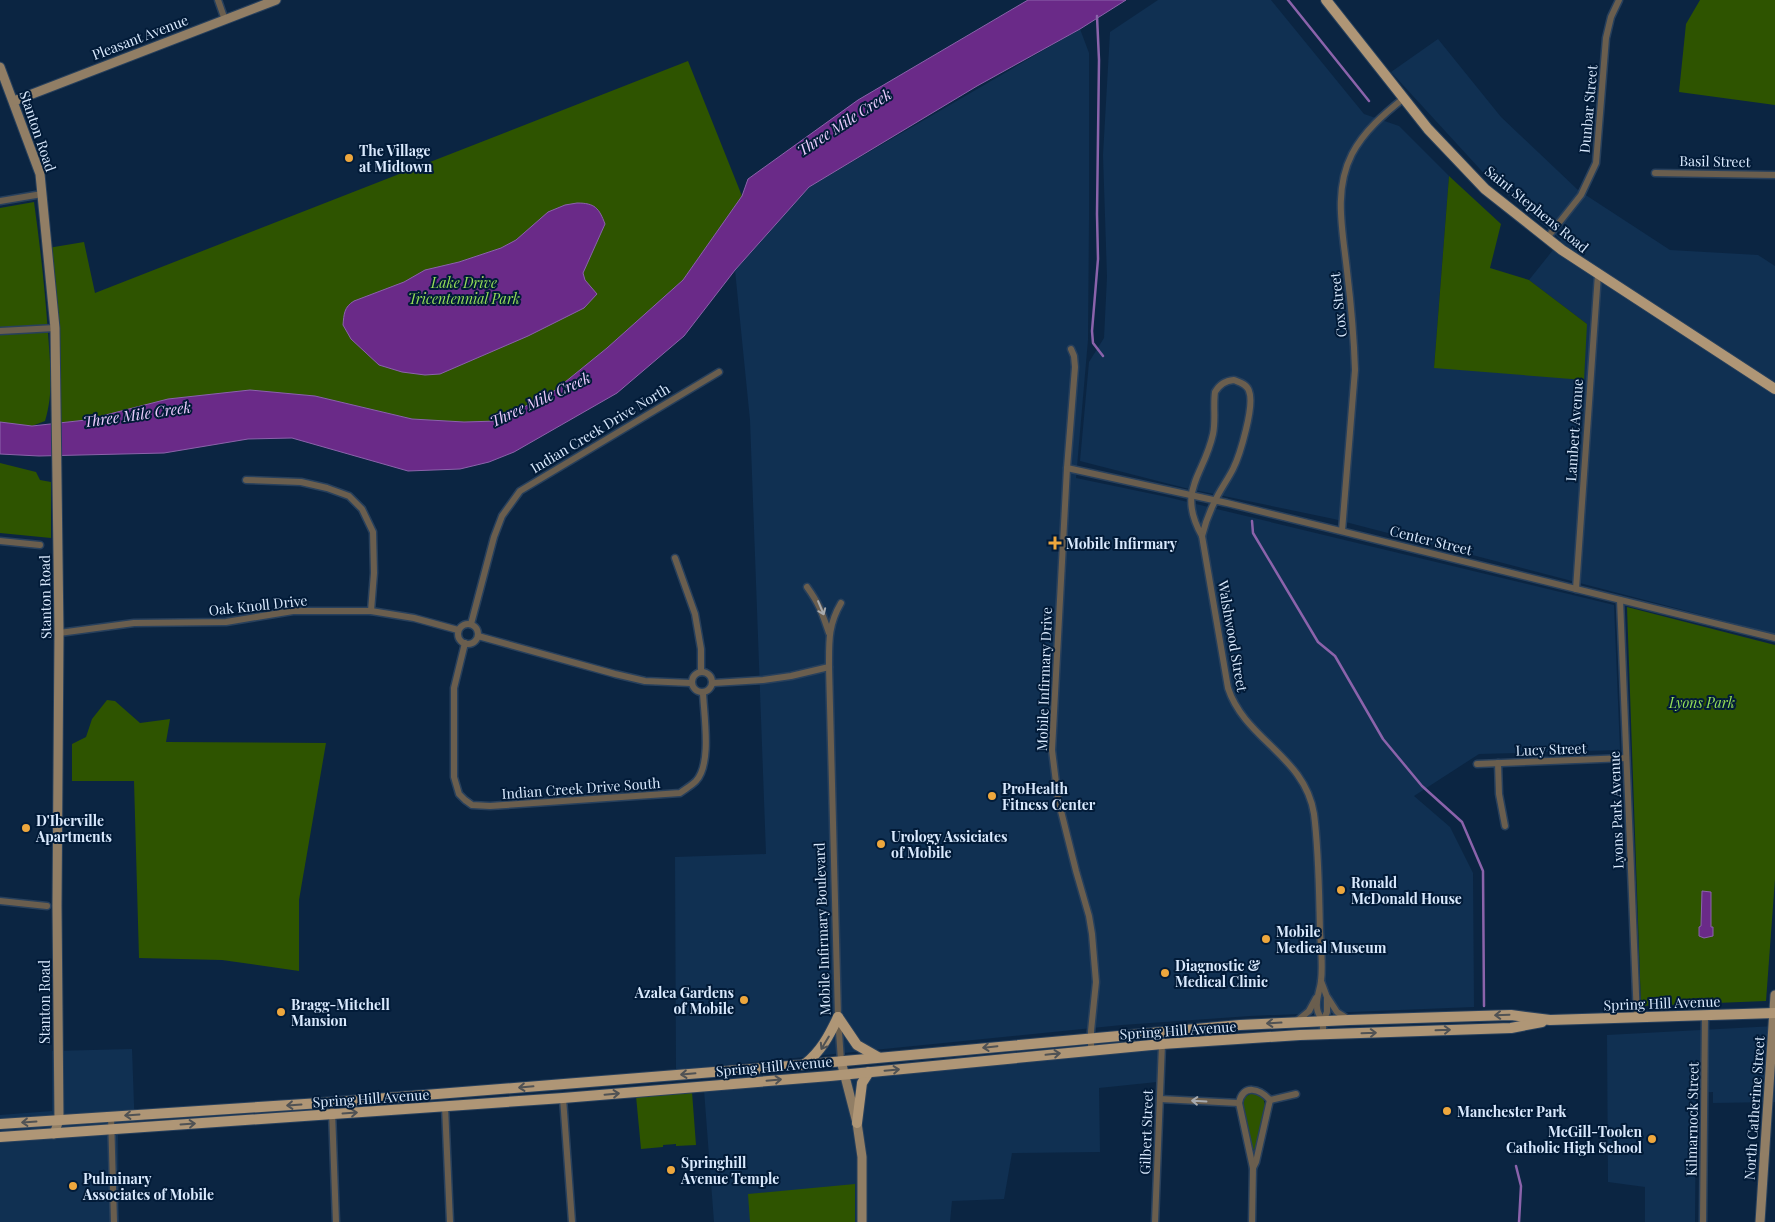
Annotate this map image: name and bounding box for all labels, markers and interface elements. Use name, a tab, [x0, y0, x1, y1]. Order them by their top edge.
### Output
street label: Pleasant Avenue	[89, 10, 191, 64]
street label: Dunbar Street	[1575, 63, 1601, 154]
water label: Three Mile Creek	[793, 84, 895, 160]
street label: Stanton Road	[15, 88, 61, 174]
place label: The Village at Midtown	[359, 141, 433, 176]
street label: Basil Street	[1679, 151, 1752, 171]
marker: The Village at Midtown	[343, 152, 355, 164]
street label: Saint Stephens Road	[1481, 161, 1593, 257]
street label: Cox Street	[1325, 271, 1351, 338]
park label: Lake Drive Tricentennial Park	[408, 273, 520, 308]
water label: Three Mile Creek	[486, 367, 594, 431]
street label: Indian Creek Drive North	[527, 378, 674, 477]
street label: Lambert Avenue	[1561, 378, 1587, 482]
water label: Three Mile Creek	[82, 396, 193, 431]
street label: Center Street	[1388, 521, 1475, 560]
place label: Mobile Infirmary	[1066, 534, 1178, 553]
marker: Mobile Infirmary	[1048, 536, 1062, 550]
street label: Stanton Road	[35, 555, 55, 639]
street label: Walshwood Street	[1214, 578, 1252, 694]
street label: Oak Knoll Drive	[208, 590, 308, 620]
one-way arrow	[816, 600, 826, 615]
street label: Mobile Infirmary Drive	[1032, 607, 1056, 751]
park label: Lyons Park	[1668, 693, 1735, 712]
street label: Lucy Street	[1515, 738, 1588, 760]
street label: Lyons Park Avenue	[1604, 751, 1628, 869]
street label: Indian Creek Drive South	[501, 773, 662, 803]
place label: ProHealth Fitness Center	[1002, 779, 1096, 814]
marker: ProHealth Fitness Center	[986, 790, 998, 802]
place label: D'Iberville Apartments	[35, 811, 112, 846]
marker: D'Iberville Apartments	[20, 822, 32, 834]
place label: Urology Assiciates of Mobile	[891, 827, 1007, 862]
marker: Urology Assiciates of Mobile	[875, 838, 887, 850]
street label: Mobile Infirmary Boulevard	[809, 842, 835, 1016]
place label: Ronald McDonald House	[1351, 873, 1462, 908]
marker: Ronald McDonald House	[1335, 884, 1347, 896]
place label: Mobile Medical Museum	[1276, 922, 1387, 957]
marker: Mobile Medical Museum	[1260, 933, 1272, 945]
place label: Diagnostic & Medical Clinic	[1175, 956, 1268, 991]
street label: Stanton Road	[35, 960, 54, 1044]
marker: Diagnostic & Medical Clinic	[1159, 967, 1171, 979]
place label: Azalea Gardens of Mobile	[634, 983, 734, 1018]
street label: Spring Hill Avenue	[1603, 991, 1721, 1015]
marker: Azalea Gardens of Mobile	[738, 994, 750, 1006]
place label: Bragg-Mitchell Mansion	[291, 995, 390, 1030]
marker: Bragg-Mitchell Mansion	[275, 1006, 287, 1018]
one-way arrow	[1494, 1010, 1510, 1020]
street label: Spring Hill Avenue	[1119, 1016, 1237, 1044]
one-way arrow	[1266, 1018, 1282, 1028]
one-way arrow	[1434, 1026, 1450, 1035]
one-way arrow	[1361, 1028, 1377, 1037]
street label: North Catherine Street	[1740, 1035, 1769, 1180]
one-way arrow	[819, 1036, 830, 1050]
one-way arrow	[983, 1042, 999, 1052]
one-way arrow	[1045, 1049, 1061, 1059]
street label: Spring Hill Avenue	[715, 1051, 833, 1081]
street label: Kilmarnock Street	[1682, 1061, 1703, 1176]
one-way arrow	[883, 1065, 899, 1074]
one-way arrow	[680, 1069, 696, 1079]
one-way arrow	[765, 1076, 781, 1085]
one-way arrow	[518, 1082, 534, 1092]
street label: Spring Hill Avenue	[312, 1084, 430, 1112]
street label: Gilbert Street	[1135, 1088, 1157, 1175]
one-way arrow	[603, 1089, 619, 1099]
one-way arrow	[1192, 1096, 1208, 1105]
one-way arrow	[286, 1100, 302, 1109]
place label: Manchester Park	[1457, 1102, 1567, 1121]
marker: Manchester Park	[1441, 1105, 1453, 1117]
one-way arrow	[342, 1108, 358, 1118]
one-way arrow	[124, 1110, 140, 1120]
one-way arrow	[22, 1117, 38, 1126]
one-way arrow	[180, 1120, 196, 1129]
place label: McGill-Toolen Catholic High School	[1506, 1122, 1643, 1157]
marker: McGill-Toolen Catholic High School	[1646, 1133, 1658, 1145]
place label: Springhill Avenue Temple	[680, 1153, 779, 1188]
marker: Springhill Avenue Temple	[665, 1164, 677, 1176]
place label: Pulminary Associates of Mobile	[82, 1169, 214, 1204]
marker: Pulminary Associates of Mobile	[67, 1180, 79, 1192]

